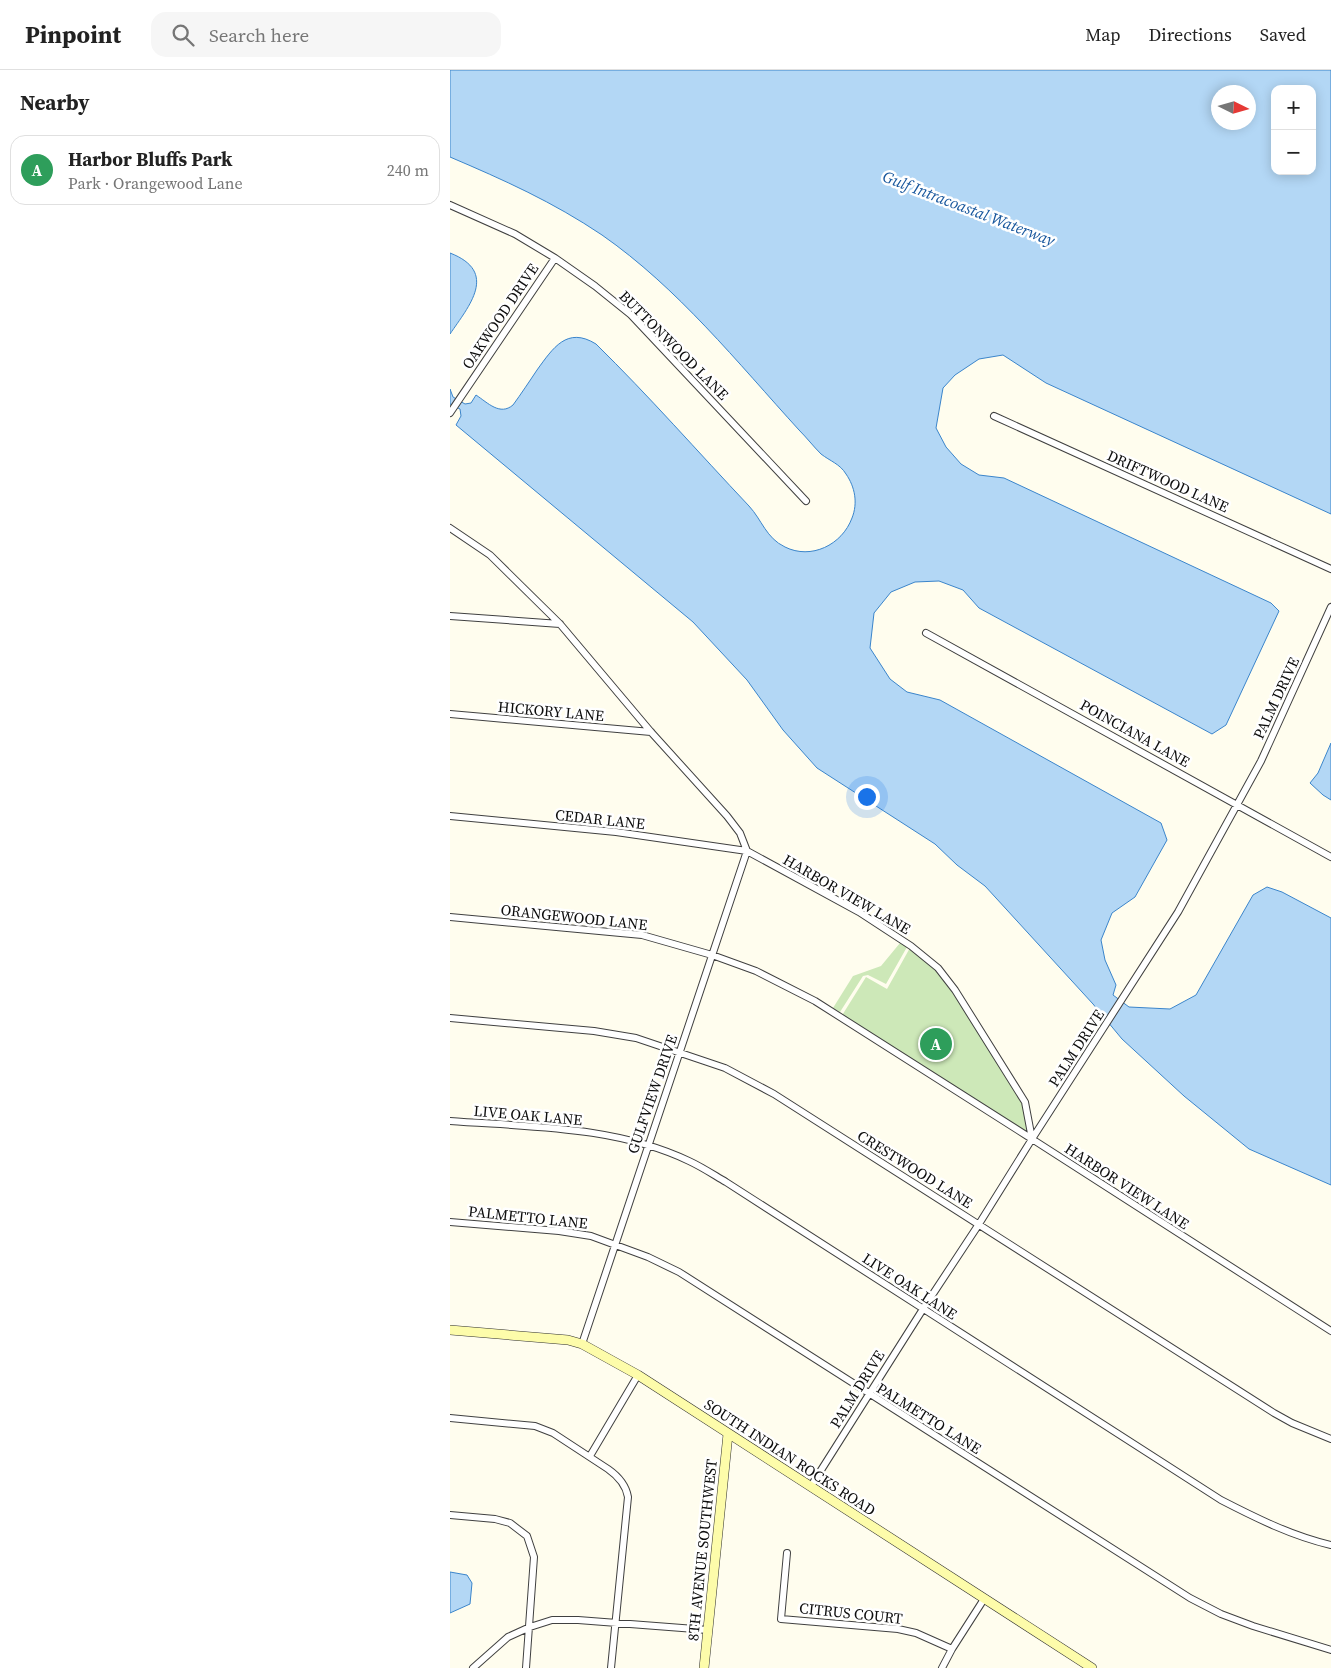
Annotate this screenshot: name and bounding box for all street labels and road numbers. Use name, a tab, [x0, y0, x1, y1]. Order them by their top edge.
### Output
street label: OAKWOOD DRIVE	[457, 259, 543, 373]
street label: BUTTONWOOD LANE	[615, 286, 733, 404]
street label: DRIFTWOOD LANE	[1104, 445, 1232, 517]
street label: PALM DRIVE	[1248, 654, 1304, 742]
street label: POINCIANA LANE	[1076, 694, 1194, 772]
street label: HICKORY LANE	[497, 696, 605, 726]
street label: CEDAR LANE	[554, 804, 646, 834]
street label: HARBOR VIEW LANE	[779, 849, 915, 939]
street label: ORANGEWOOD LANE	[500, 899, 648, 935]
street label: PALM DRIVE	[1043, 1005, 1109, 1091]
street label: GULFVIEW DRIVE	[622, 1032, 682, 1156]
street label: LIVE OAK LANE	[473, 1100, 583, 1130]
street label: CRESTWOOD LANE	[853, 1125, 977, 1213]
street label: HARBOR VIEW LANE	[1061, 1138, 1193, 1234]
street label: PALMETTO LANE	[467, 1200, 589, 1234]
street label: LIVE OAK LANE	[859, 1248, 961, 1324]
street label: PALM DRIVE	[825, 1346, 889, 1432]
street label: PALMETTO LANE	[873, 1377, 985, 1459]
street label: SOUTH INDIAN ROCKS ROAD	[700, 1394, 880, 1520]
street label: 8TH AVENUE SOUTHWEST	[682, 1458, 722, 1642]
street label: CITRUS COURT	[798, 1597, 904, 1629]

